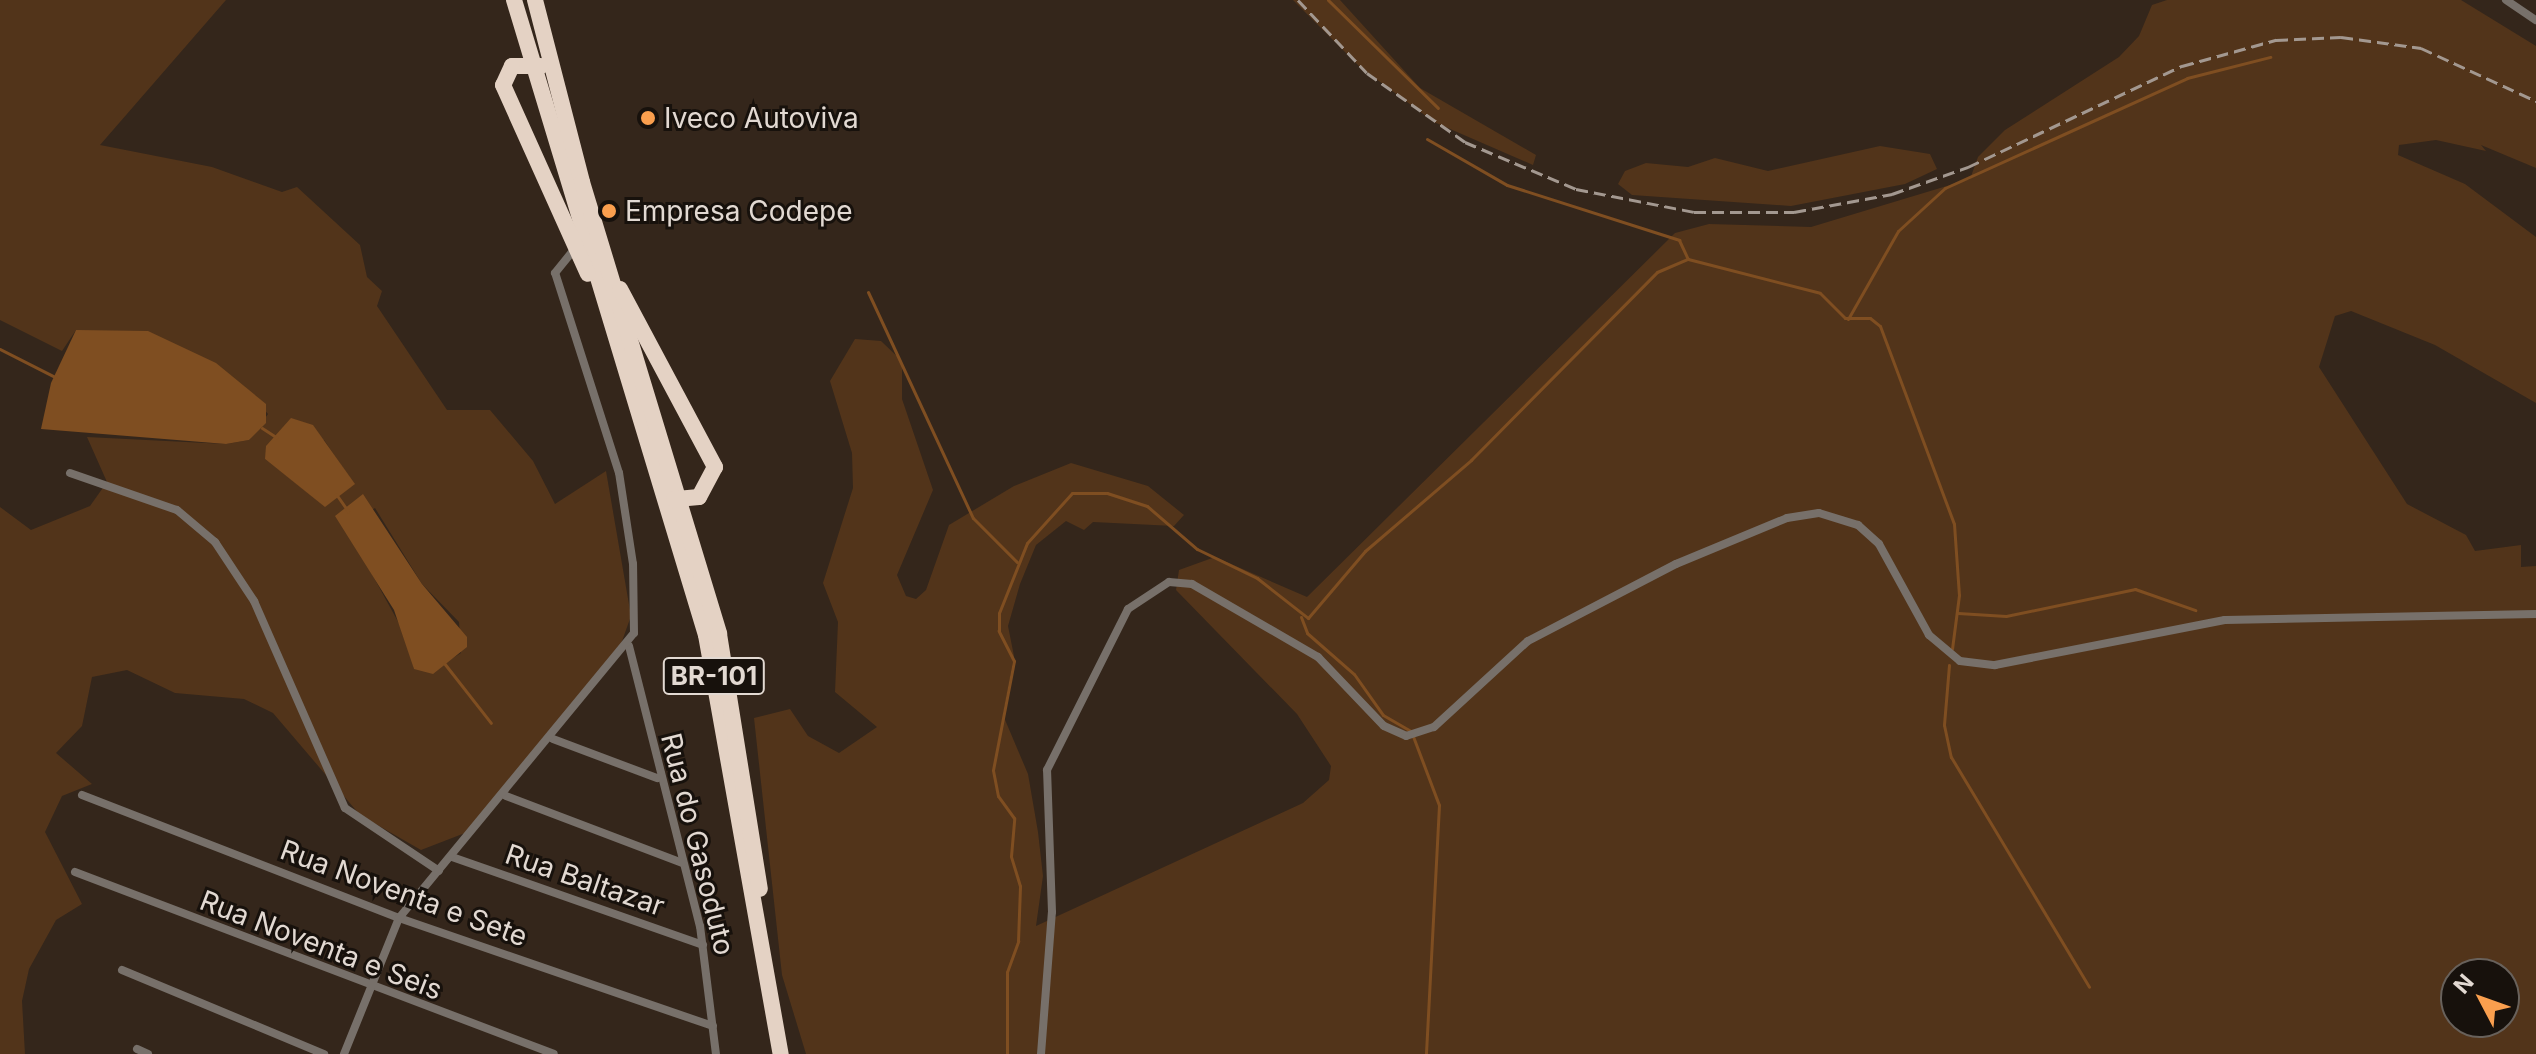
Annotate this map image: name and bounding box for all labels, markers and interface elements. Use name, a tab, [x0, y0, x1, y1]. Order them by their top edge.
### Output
place label: Iveco Autoviva	[664, 101, 859, 135]
marker: Iveco Autoviva	[639, 109, 657, 127]
place label: Empresa Codepe	[625, 194, 852, 228]
marker: Empresa Codepe	[600, 202, 618, 220]
road number: BR-101	[662, 654, 766, 698]
street label: Rua do Gasoduto	[654, 730, 742, 958]
street label: Rua Noventa e Sete	[276, 833, 532, 953]
street label: Rua Baltazar	[501, 837, 669, 923]
street label: Rua Noventa e Seis	[195, 883, 447, 1007]
north arrow	[2440, 958, 2520, 1038]
text: N	[2448, 969, 2479, 998]

